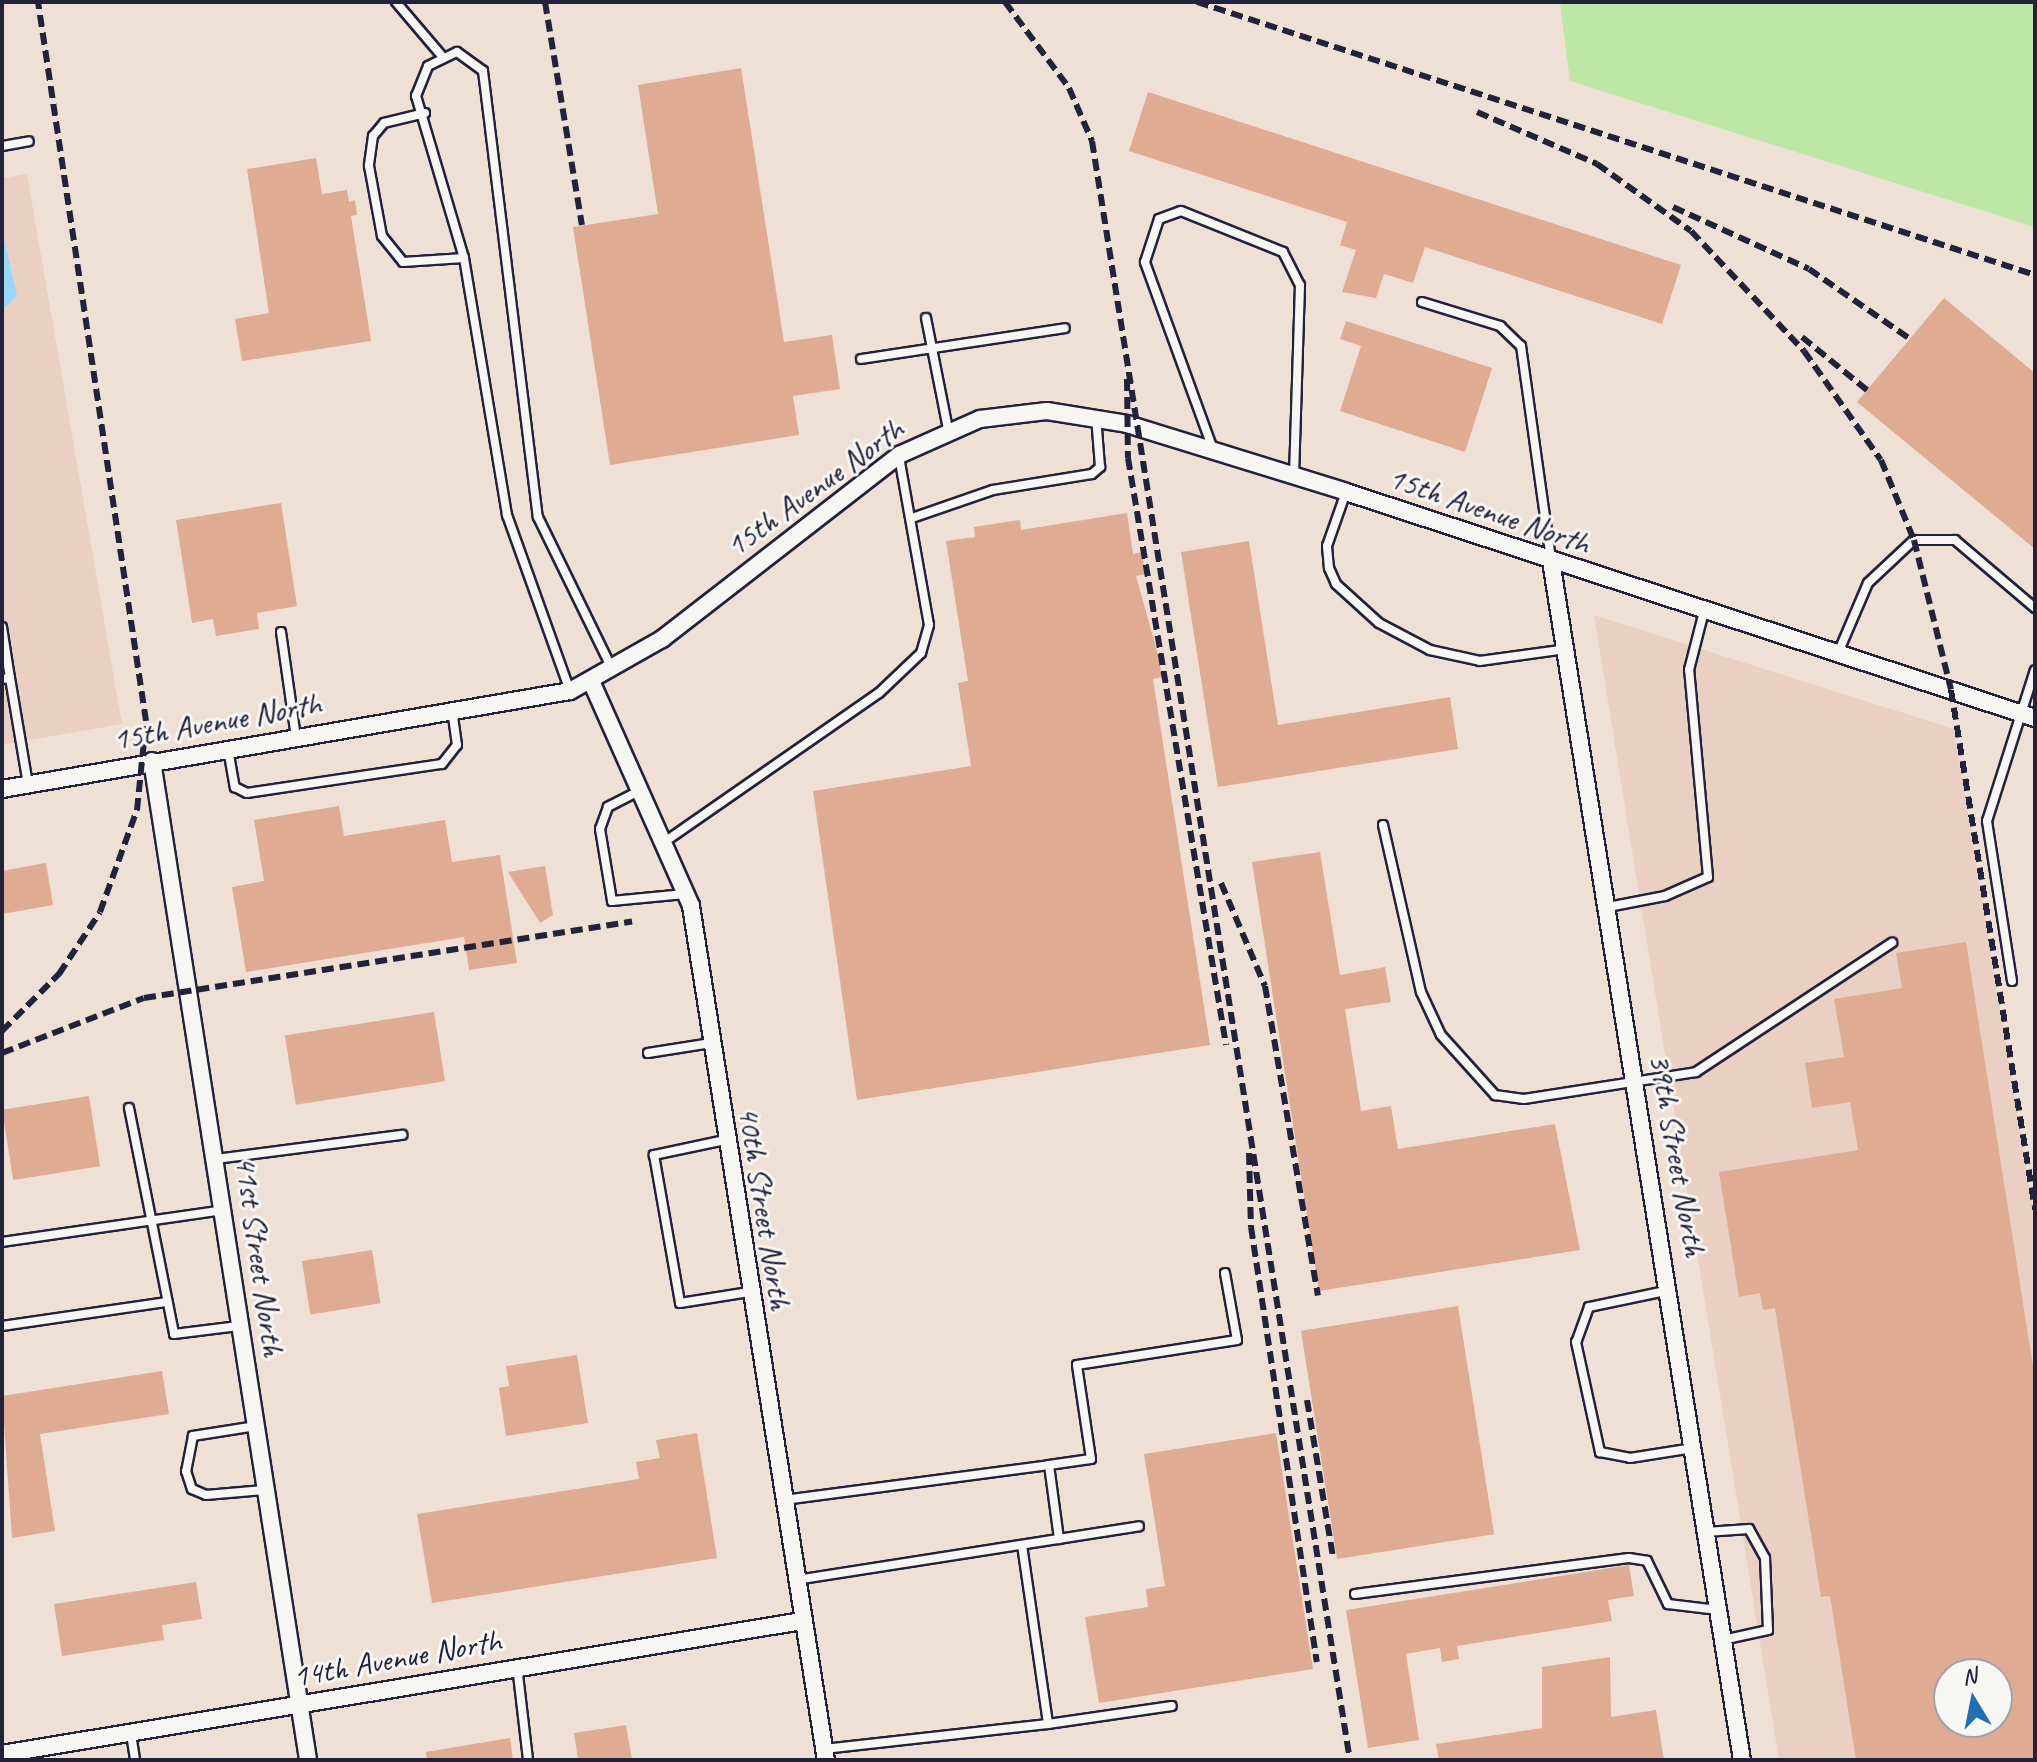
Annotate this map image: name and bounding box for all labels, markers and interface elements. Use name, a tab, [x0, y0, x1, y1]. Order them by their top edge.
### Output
street label: 15th Avenue North	[719, 411, 911, 565]
street label: 15th Avenue North	[1383, 459, 1595, 563]
street label: 15th Avenue North	[110, 685, 324, 759]
street label: 39th Street North	[1640, 1050, 1714, 1260]
street label: 40th Street North	[729, 1103, 799, 1313]
street label: 41st Street North	[226, 1153, 292, 1359]
street label: 14th Avenue North	[290, 1622, 504, 1696]
north arrow	[1933, 1658, 2013, 1738]
text: N	[1960, 1661, 1978, 1691]

